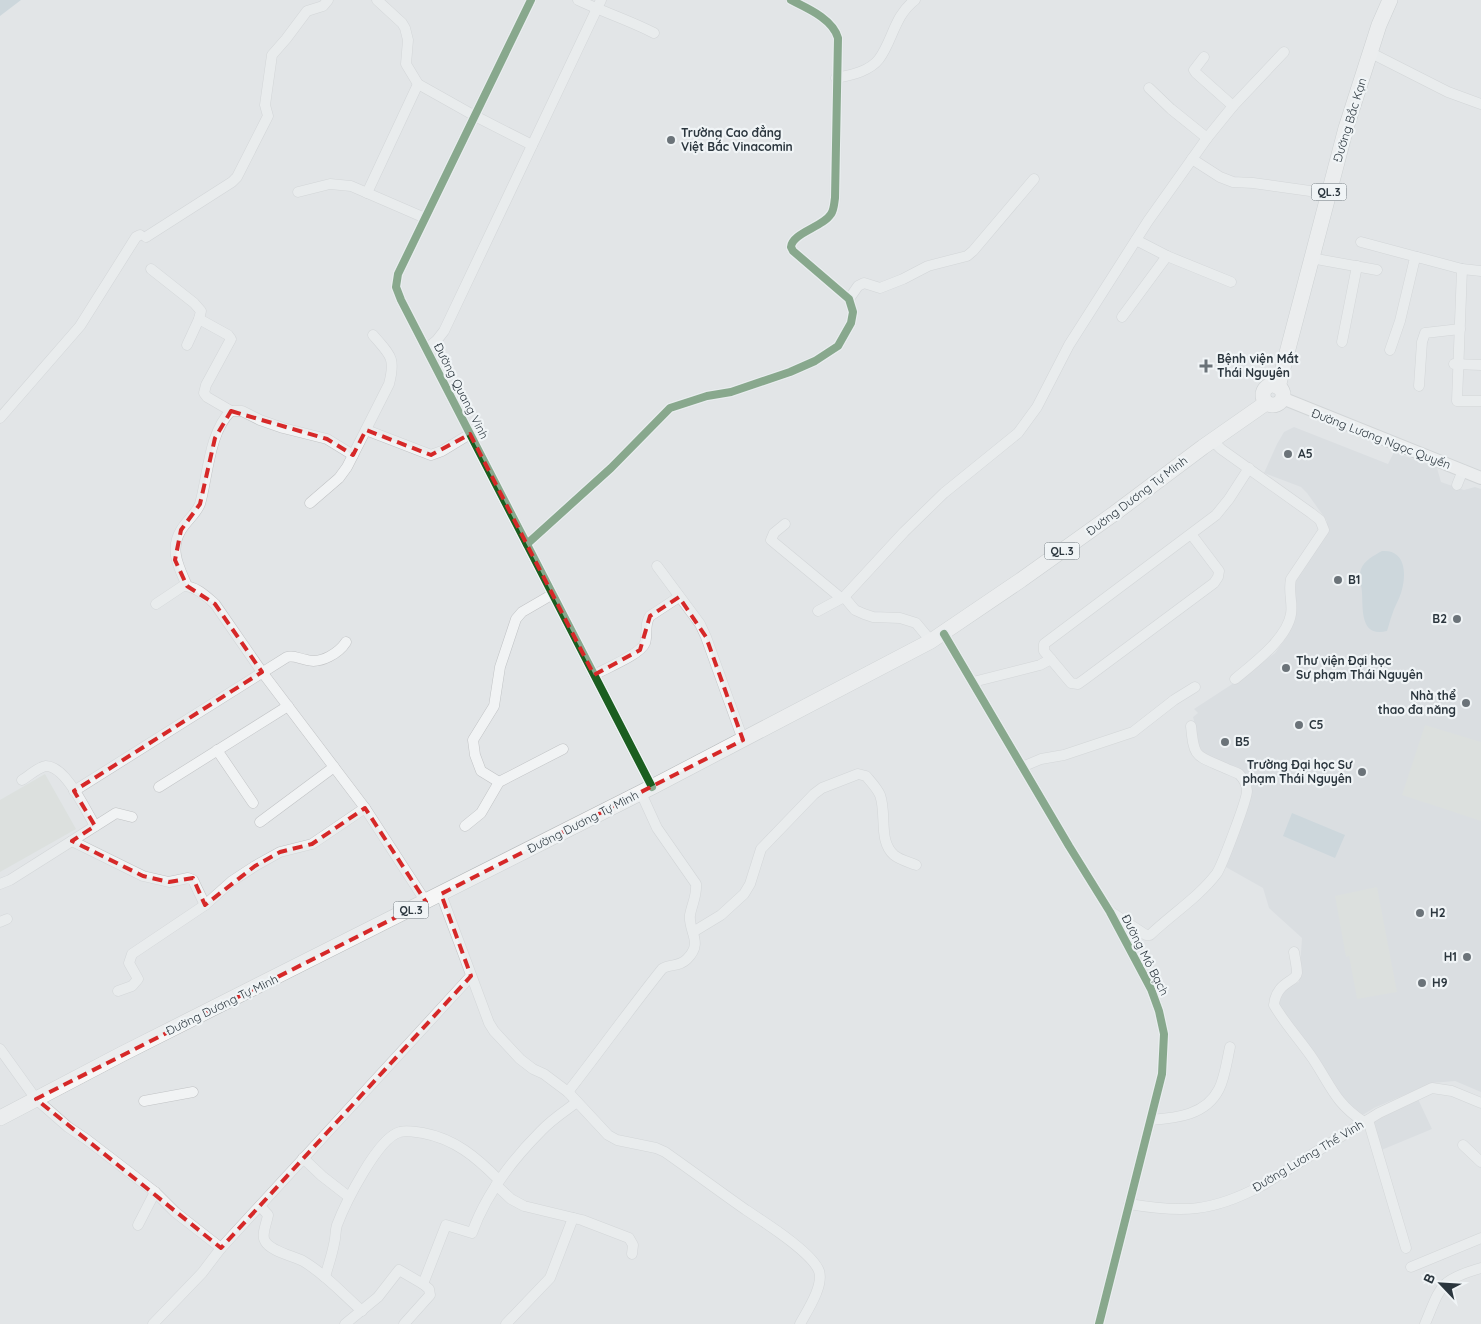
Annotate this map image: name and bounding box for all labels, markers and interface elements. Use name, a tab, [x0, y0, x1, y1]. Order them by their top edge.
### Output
street label: Đường Bắc Kạn	[1330, 76, 1369, 164]
place label: Trường Cao đẳng Việt Bắc Vinacomin	[681, 125, 793, 154]
marker: Trường Cao đẳng Việt Bắc Vinacomin	[665, 134, 677, 146]
road number: QL.3	[1312, 183, 1346, 200]
street label: Đường Quang Vinh	[431, 340, 492, 441]
place label: Bệnh viện Mắt Thái Nguyên	[1217, 351, 1299, 380]
marker: Bệnh viện Mắt Thái Nguyên	[1199, 359, 1213, 373]
street label: Đường Lương Ngọc Quyến	[1309, 405, 1453, 472]
place label: A5	[1298, 446, 1313, 461]
marker: A5	[1282, 448, 1294, 460]
street label: Đường Dương Tự Minh	[1083, 453, 1190, 539]
road number: QL.3	[1044, 542, 1080, 560]
place label: B1	[1348, 572, 1361, 587]
marker: B1	[1332, 574, 1344, 586]
place label: B2	[1432, 611, 1447, 626]
marker: B2	[1451, 613, 1463, 625]
place label: Thư viện Đại học Sư phạm Thái Nguyên	[1296, 653, 1423, 682]
marker: Thư viện Đại học Sư phạm Thái Nguyên	[1280, 662, 1292, 674]
place label: Nhà thể thao đa năng	[1378, 688, 1456, 717]
marker: Nhà thể thao đa năng	[1460, 697, 1472, 709]
place label: C5	[1309, 717, 1324, 732]
marker: C5	[1293, 719, 1305, 731]
place label: B5	[1235, 734, 1250, 749]
marker: B5	[1219, 736, 1231, 748]
place label: Trường Đại học Sư phạm Thái Nguyên	[1243, 757, 1353, 786]
marker: Trường Đại học Sư phạm Thái Nguyên	[1356, 766, 1368, 778]
street label: Đường Dương Tự Minh	[525, 787, 641, 856]
road number: QL.3	[394, 902, 428, 918]
place label: H2	[1430, 905, 1446, 920]
marker: H2	[1414, 907, 1426, 919]
street label: Đường Mỏ Bạch	[1119, 912, 1172, 998]
place label: H1	[1444, 949, 1457, 964]
marker: H1	[1461, 951, 1473, 963]
street label: Đường Dương Tự Minh	[163, 971, 280, 1038]
place label: H9	[1432, 975, 1448, 990]
marker: H9	[1416, 977, 1428, 989]
street label: Đường Lương Thế Vinh	[1249, 1116, 1366, 1195]
north arrow	[1416, 1259, 1466, 1309]
text: B	[1419, 1271, 1439, 1286]

